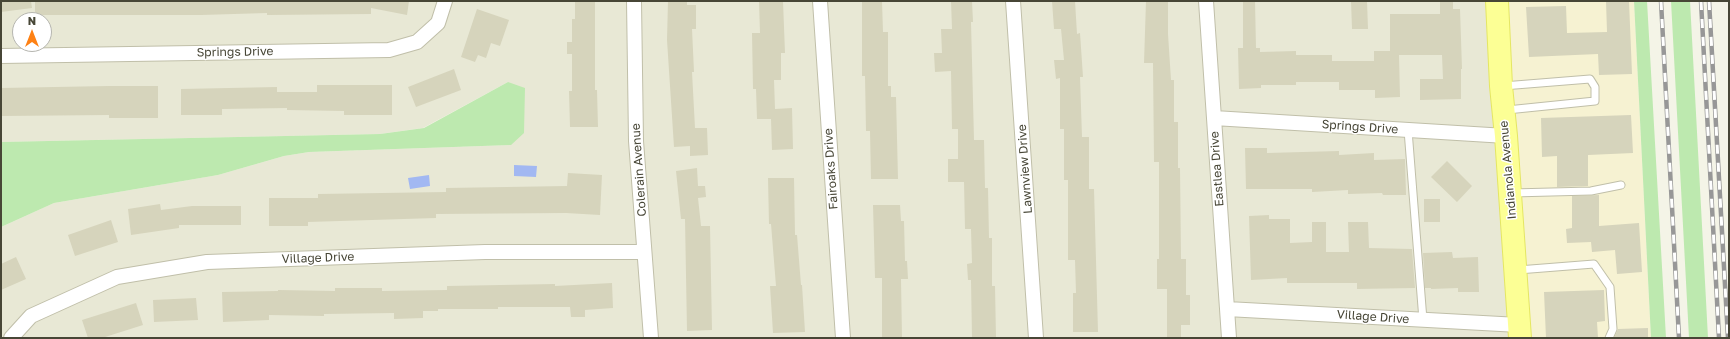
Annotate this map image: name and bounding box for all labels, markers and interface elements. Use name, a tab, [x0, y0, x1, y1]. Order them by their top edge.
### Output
north arrow	[12, 12, 52, 52]
text: N	[28, 14, 36, 27]
street label: Springs Drive	[196, 44, 274, 60]
street label: Springs Drive	[1321, 117, 1399, 137]
street label: Indianola Avenue	[1497, 120, 1519, 220]
street label: Colerain Avenue	[629, 123, 649, 217]
street label: Lawnview Drive	[1015, 124, 1035, 214]
street label: Fairoaks Drive	[821, 128, 841, 210]
street label: Eastlea Drive	[1207, 131, 1227, 207]
street label: Village Drive	[281, 250, 355, 266]
street label: Village Drive	[1336, 307, 1410, 327]

